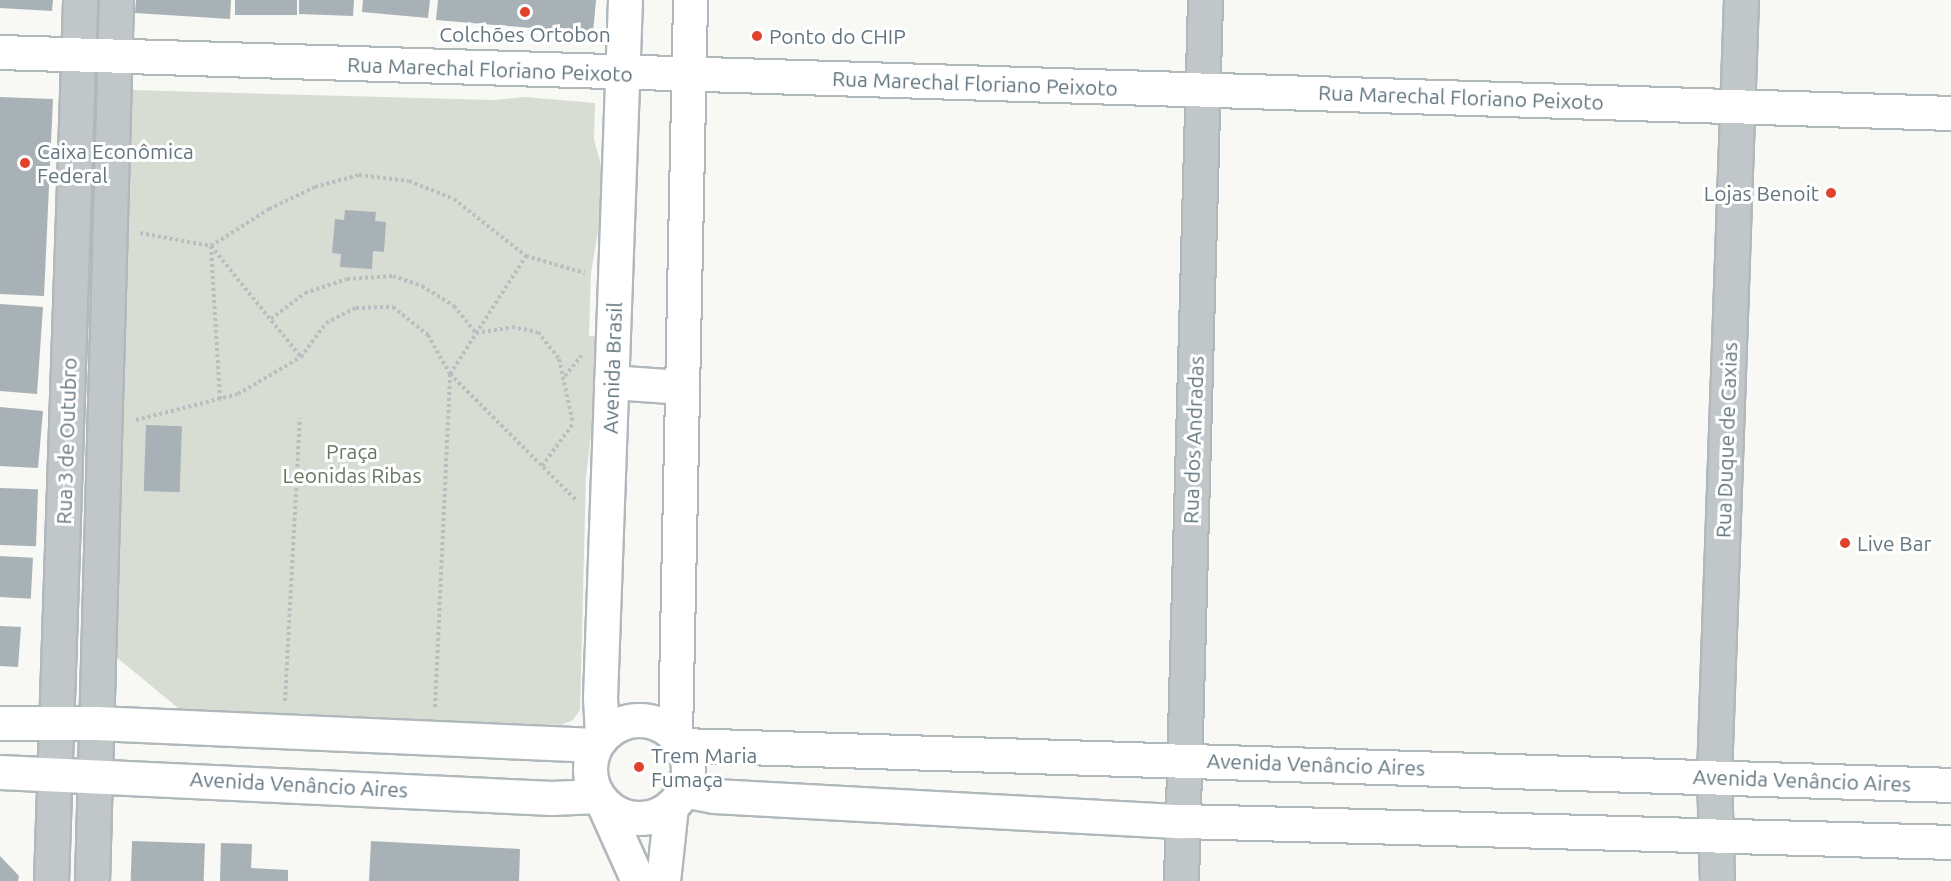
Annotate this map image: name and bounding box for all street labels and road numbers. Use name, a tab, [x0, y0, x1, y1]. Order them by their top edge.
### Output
street label: Rua Marechal Floriano Peixoto	[347, 51, 633, 87]
street label: Rua Marechal Floriano Peixoto	[832, 65, 1118, 101]
street label: Rua Marechal Floriano Peixoto	[1318, 79, 1604, 115]
street label: Avenida Brasil	[597, 302, 627, 434]
street label: Rua Duque de Caxias	[1710, 342, 1742, 538]
street label: Rua dos Andradas	[1177, 356, 1209, 524]
street label: Rua 3 de Outubro	[50, 357, 82, 525]
street label: Avenida Venâncio Aires	[1206, 748, 1426, 780]
street label: Avenida Venâncio Aires	[1692, 764, 1912, 796]
street label: Avenida Venâncio Aires	[189, 766, 409, 802]

